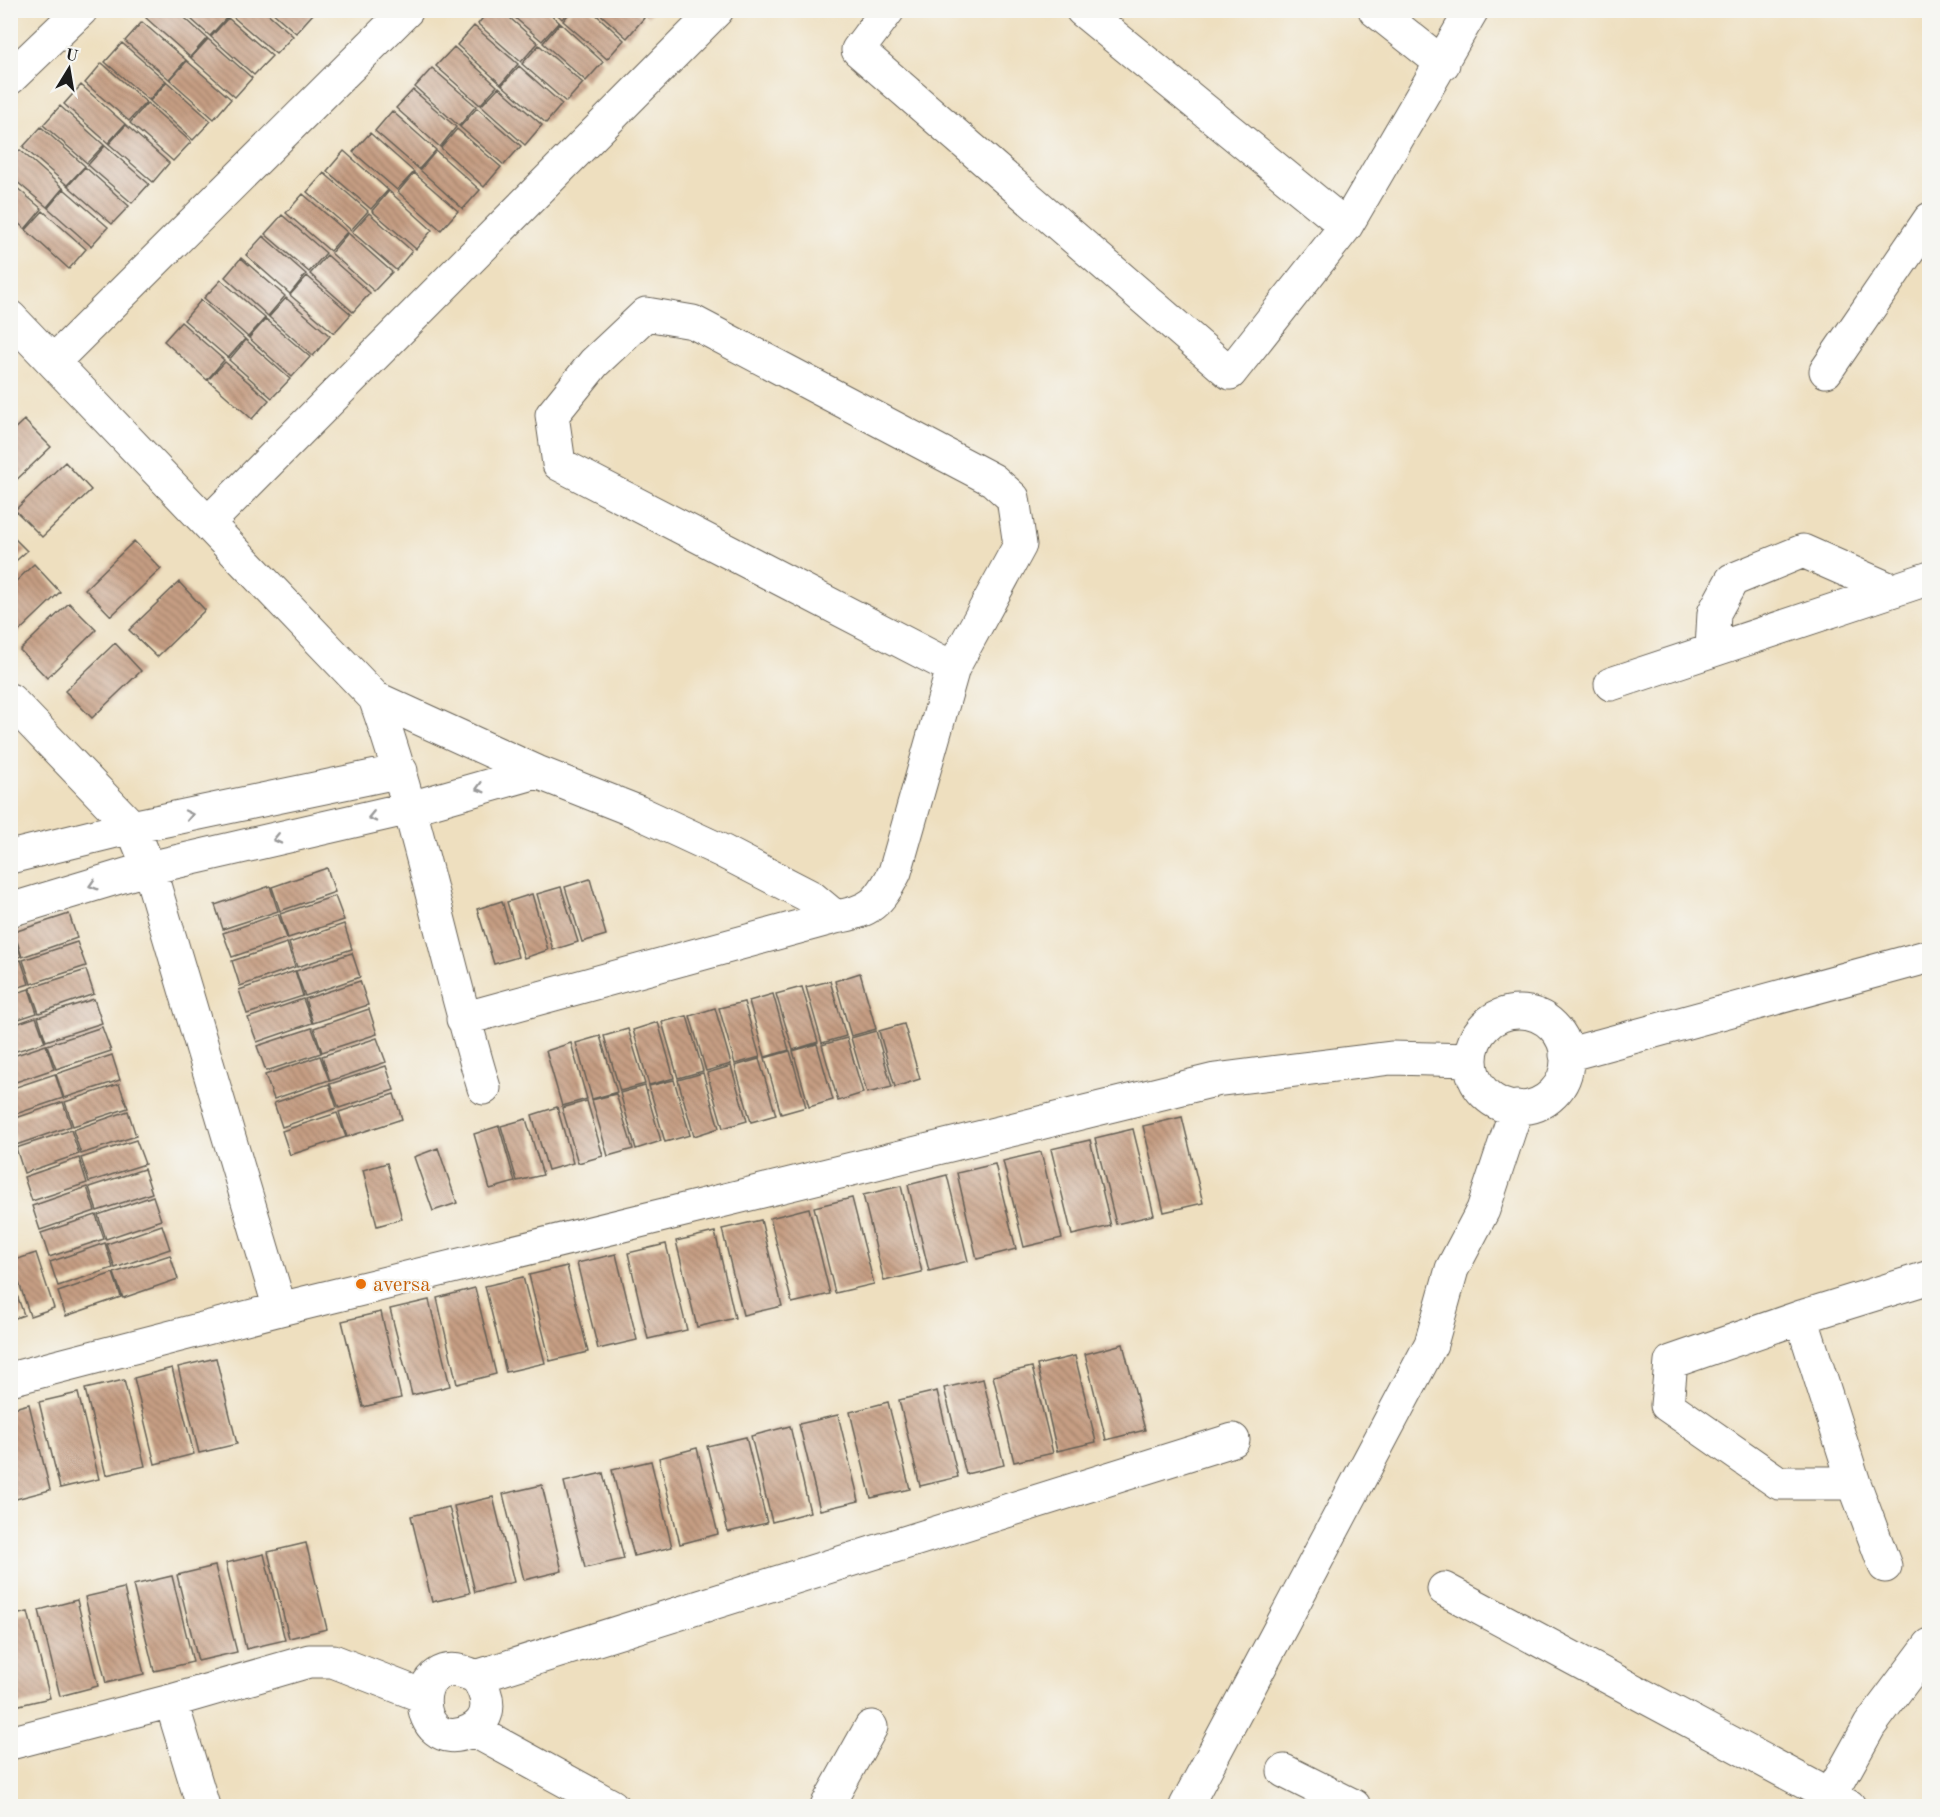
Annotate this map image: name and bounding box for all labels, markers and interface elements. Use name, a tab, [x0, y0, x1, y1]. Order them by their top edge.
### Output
north arrow	[39, 39, 99, 99]
text: U	[64, 47, 80, 65]
one-way arrow	[475, 781, 486, 793]
one-way arrow	[184, 809, 194, 822]
one-way arrow	[367, 810, 377, 823]
one-way arrow	[272, 831, 282, 844]
one-way arrow	[88, 878, 99, 890]
place label: aversa	[373, 1275, 431, 1296]
marker: aversa	[354, 1277, 368, 1291]

